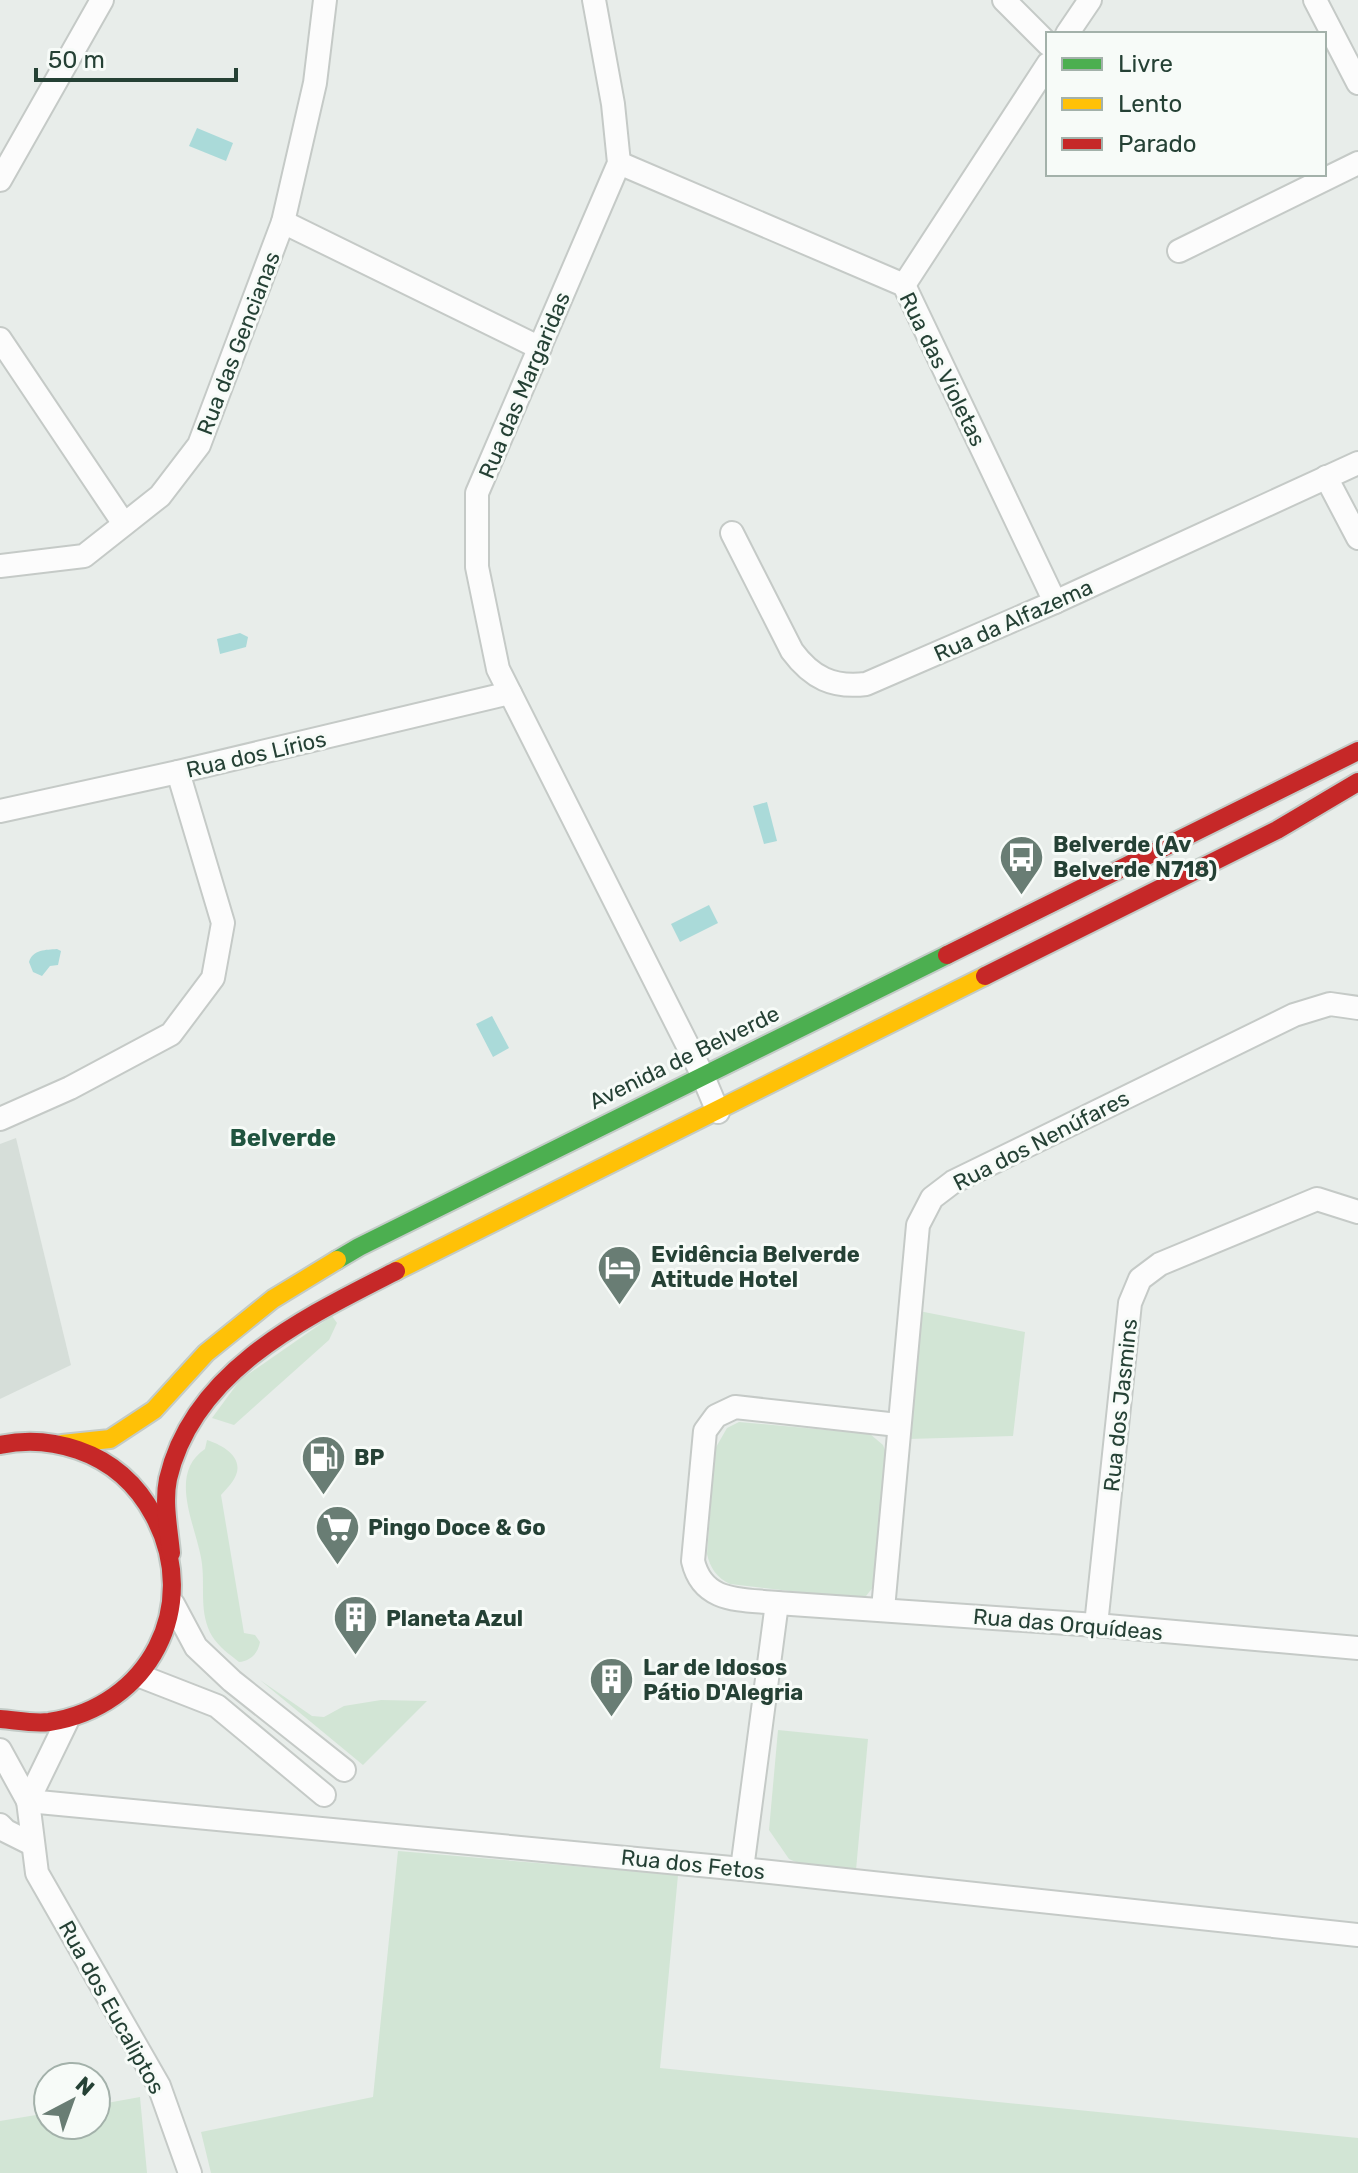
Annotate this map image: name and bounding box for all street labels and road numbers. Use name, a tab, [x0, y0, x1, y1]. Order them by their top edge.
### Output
street label: Rua das Gencianas	[191, 248, 286, 439]
street label: Rua das Margaridas	[473, 288, 576, 483]
street label: Rua das Violetas	[894, 288, 992, 451]
street label: Rua da Alfazema	[930, 573, 1097, 668]
street label: Rua dos Lírios	[184, 725, 329, 784]
street label: Avenida de Belverde	[585, 1000, 784, 1115]
street label: Rua dos Nenúfares	[949, 1084, 1134, 1196]
street label: Rua dos Jasmins	[1098, 1317, 1143, 1493]
street label: Rua das Orquídeas	[972, 1603, 1164, 1646]
street label: Rua dos Fetos	[620, 1844, 766, 1885]
street label: Rua dos Eucaliptos	[53, 1916, 170, 2099]

